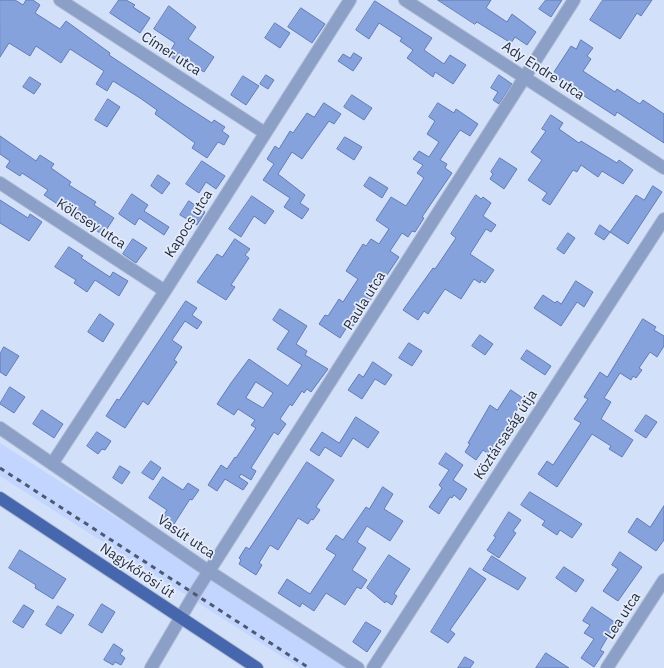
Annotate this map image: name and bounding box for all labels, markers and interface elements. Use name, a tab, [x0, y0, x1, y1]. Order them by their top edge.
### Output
street label: Címer utca	[138, 28, 204, 80]
street label: Ady Endre utca	[499, 38, 587, 104]
street label: Kapocs utca	[162, 187, 216, 261]
street label: Kölcsey utca	[53, 195, 129, 253]
street label: Paula utca	[340, 269, 390, 333]
street label: Köztársaság útja	[471, 387, 541, 483]
street label: Vasút utca	[154, 512, 218, 562]
street label: Nagykőrösi út	[97, 540, 177, 602]
street label: Lea utca	[602, 589, 644, 643]

